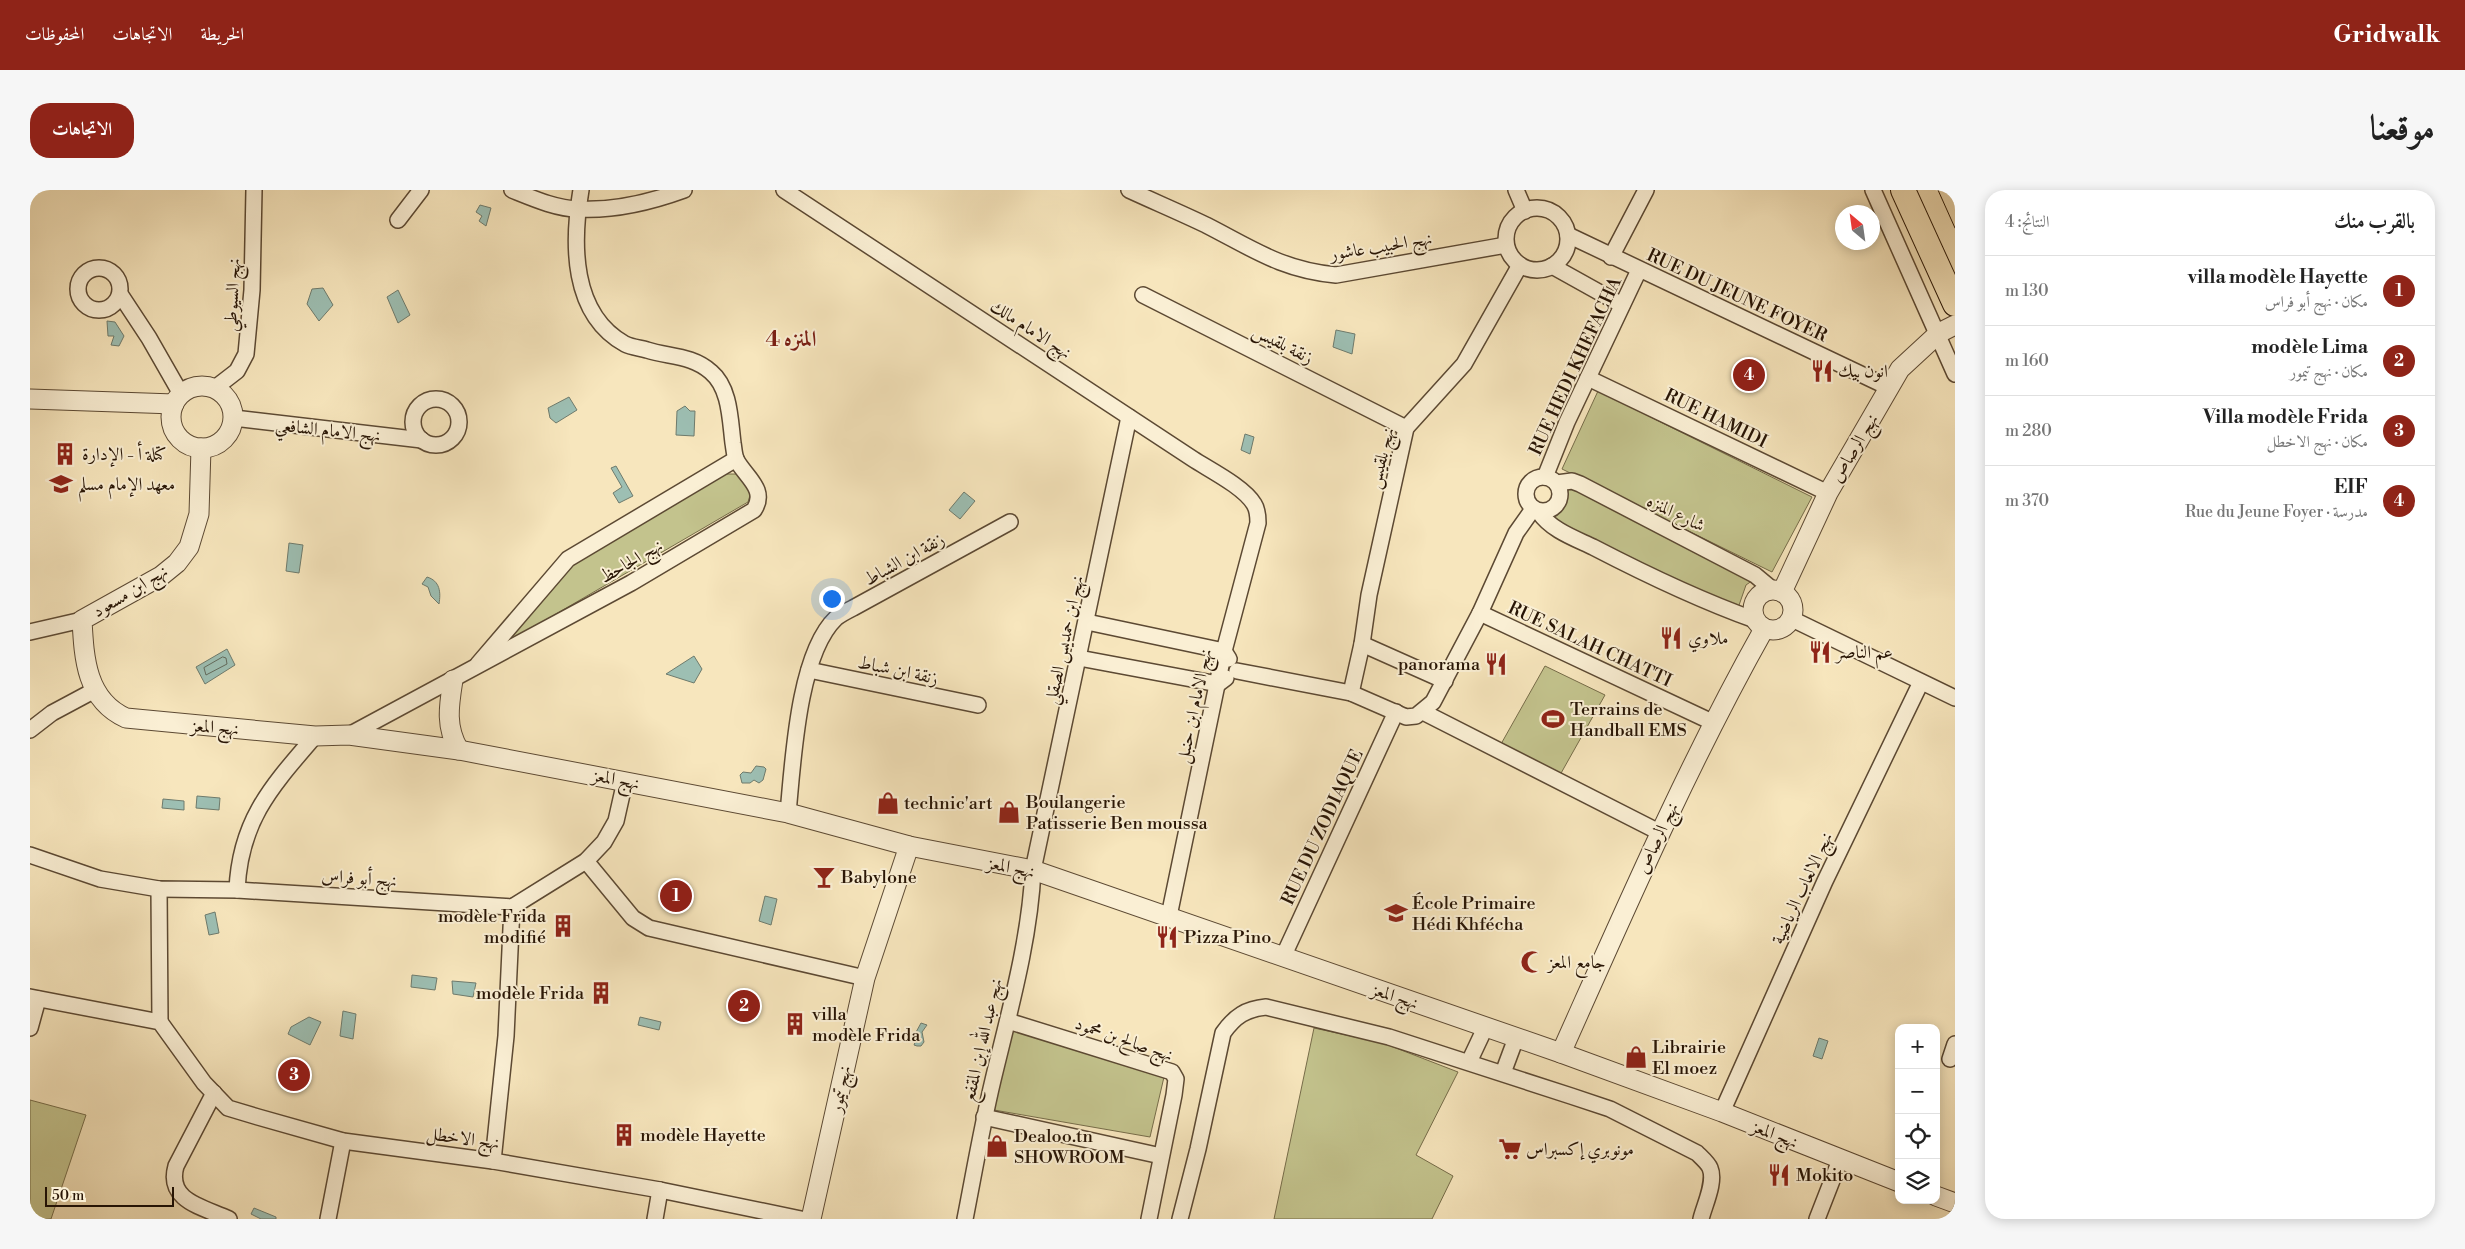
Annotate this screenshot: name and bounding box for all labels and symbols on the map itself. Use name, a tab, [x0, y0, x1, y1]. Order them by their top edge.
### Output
north arrow	[1835, 205, 1880, 250]
street label: نهج الحبيب عاشور	[1326, 227, 1434, 270]
street label: RUE DU JEUNE FOYER	[1643, 244, 1831, 348]
street label: نهج السيوطي	[219, 258, 251, 333]
street label: RUE HEDI KHEFACHA	[1524, 273, 1627, 459]
street label: نهج الامام مالك	[984, 295, 1076, 368]
street label: زنقة بلقيس	[1248, 319, 1317, 370]
district label: المنزه 4	[765, 326, 817, 353]
pin: 4	[1733, 356, 1765, 394]
restaurant icon: انون بيك	[1809, 358, 1835, 384]
place label: انون بيك	[1838, 360, 1888, 383]
street label: RUE HAMIDI	[1660, 384, 1771, 453]
street label: نهج الرصاص	[1825, 410, 1887, 489]
street label: نهج الامام الشافعي	[274, 414, 382, 452]
street label: نهج بلقيس	[1363, 425, 1404, 492]
building icon: كتلة أ - الإدارة	[52, 441, 78, 467]
place label: كتلة أ - الإدارة	[82, 441, 167, 467]
school or university icon: معهد الإمام مسلم	[48, 471, 74, 497]
place label: معهد الإمام مسلم	[78, 473, 175, 502]
street label: شارع المنزه	[1642, 490, 1709, 540]
street label: زنقة ابن الشباط	[860, 528, 949, 591]
street label: نهج الجاحظ	[595, 534, 669, 592]
street label: نهج ابن مسعود	[88, 560, 174, 626]
street label: نهج ابن حمديس الصقلي	[1040, 574, 1094, 708]
your location	[819, 586, 845, 612]
street label: RUE SALAH CHATTI	[1504, 596, 1675, 693]
restaurant icon: ملاوي	[1658, 625, 1684, 651]
place label: ملاوي	[1688, 627, 1728, 653]
restaurant icon: عم الناصر	[1807, 639, 1833, 665]
place label: عم الناصر	[1834, 641, 1893, 669]
street label: نهج الامام ابن حنبل	[1171, 647, 1222, 766]
street label: زنقة ابن شباط	[855, 651, 940, 690]
restaurant icon: panorama	[1483, 651, 1509, 677]
place label: panorama	[1398, 653, 1481, 676]
place label: Terrains de Handball EMS	[1570, 698, 1687, 742]
sports icon: Terrains de Handball EMS	[1540, 706, 1566, 732]
street label: نهج المعز	[188, 714, 240, 745]
street label: RUE DU ZODIAQUE	[1276, 746, 1369, 909]
street label: نهج المعز	[588, 763, 642, 799]
shop icon: technic'art	[875, 790, 901, 816]
place label: Boulangerie Patisserie Ben moussa	[1025, 791, 1209, 835]
place label: technic'art	[904, 792, 993, 815]
shop icon: Boulangerie Patisserie Ben moussa	[996, 799, 1022, 825]
street label: نهج الرصاص	[1631, 799, 1688, 879]
street label: نهج الالعاب الرياضية	[1766, 829, 1842, 950]
street label: نهج المعز	[982, 851, 1037, 888]
street label: نهج أبو فراس	[320, 862, 398, 897]
bar icon: Babylone	[811, 864, 837, 890]
place label: Babylone	[840, 866, 917, 889]
pin: 1	[660, 877, 692, 915]
place label: École Primaire Hédi Khfécha	[1412, 892, 1536, 936]
school or university icon: École Primaire Hédi Khfécha	[1383, 900, 1409, 926]
place label: modèle Frida modifié	[438, 905, 547, 949]
building icon: modèle Frida modifié	[550, 913, 576, 939]
restaurant icon: Pizza Pino	[1154, 924, 1180, 950]
place label: Pizza Pino	[1184, 926, 1271, 949]
mosque icon: جامع المعز	[1519, 949, 1545, 975]
place label: جامع المعز	[1546, 951, 1606, 978]
street label: نهج عبد الله إبن المقفع	[954, 975, 1012, 1105]
street label: نهج المعز	[1365, 977, 1421, 1019]
building icon: modèle Frida	[588, 980, 614, 1006]
place label: modèle Frida	[476, 982, 585, 1005]
pin: 2	[728, 987, 760, 1025]
place label: villa modèle Frida	[811, 1003, 921, 1047]
building icon: villa modèle Frida	[782, 1011, 808, 1037]
street label: نهج صالح بن محمود	[1070, 1012, 1176, 1071]
place label: Librairie El moez	[1652, 1036, 1726, 1080]
shop icon: Librairie El moez	[1623, 1044, 1649, 1070]
pin: 3	[278, 1056, 310, 1094]
street label: نهج تيمور	[824, 1063, 861, 1117]
street label: نهج المعز	[1745, 1114, 1801, 1158]
street label: نهج الاخطل	[424, 1122, 501, 1159]
building icon: modèle Hayette	[611, 1122, 637, 1148]
place label: modèle Hayette	[640, 1124, 766, 1147]
place label: Dealoo.tn SHOWROOM	[1014, 1125, 1125, 1169]
shop icon: Dealoo.tn SHOWROOM	[984, 1133, 1010, 1159]
supermarket icon: مونوبري إكسبراس	[1497, 1136, 1523, 1162]
place label: مونوبري إكسبراس	[1526, 1138, 1634, 1164]
restaurant icon: Mokito	[1766, 1162, 1792, 1188]
place label: Mokito	[1796, 1164, 1853, 1187]
scale bar	[45, 1184, 174, 1207]

